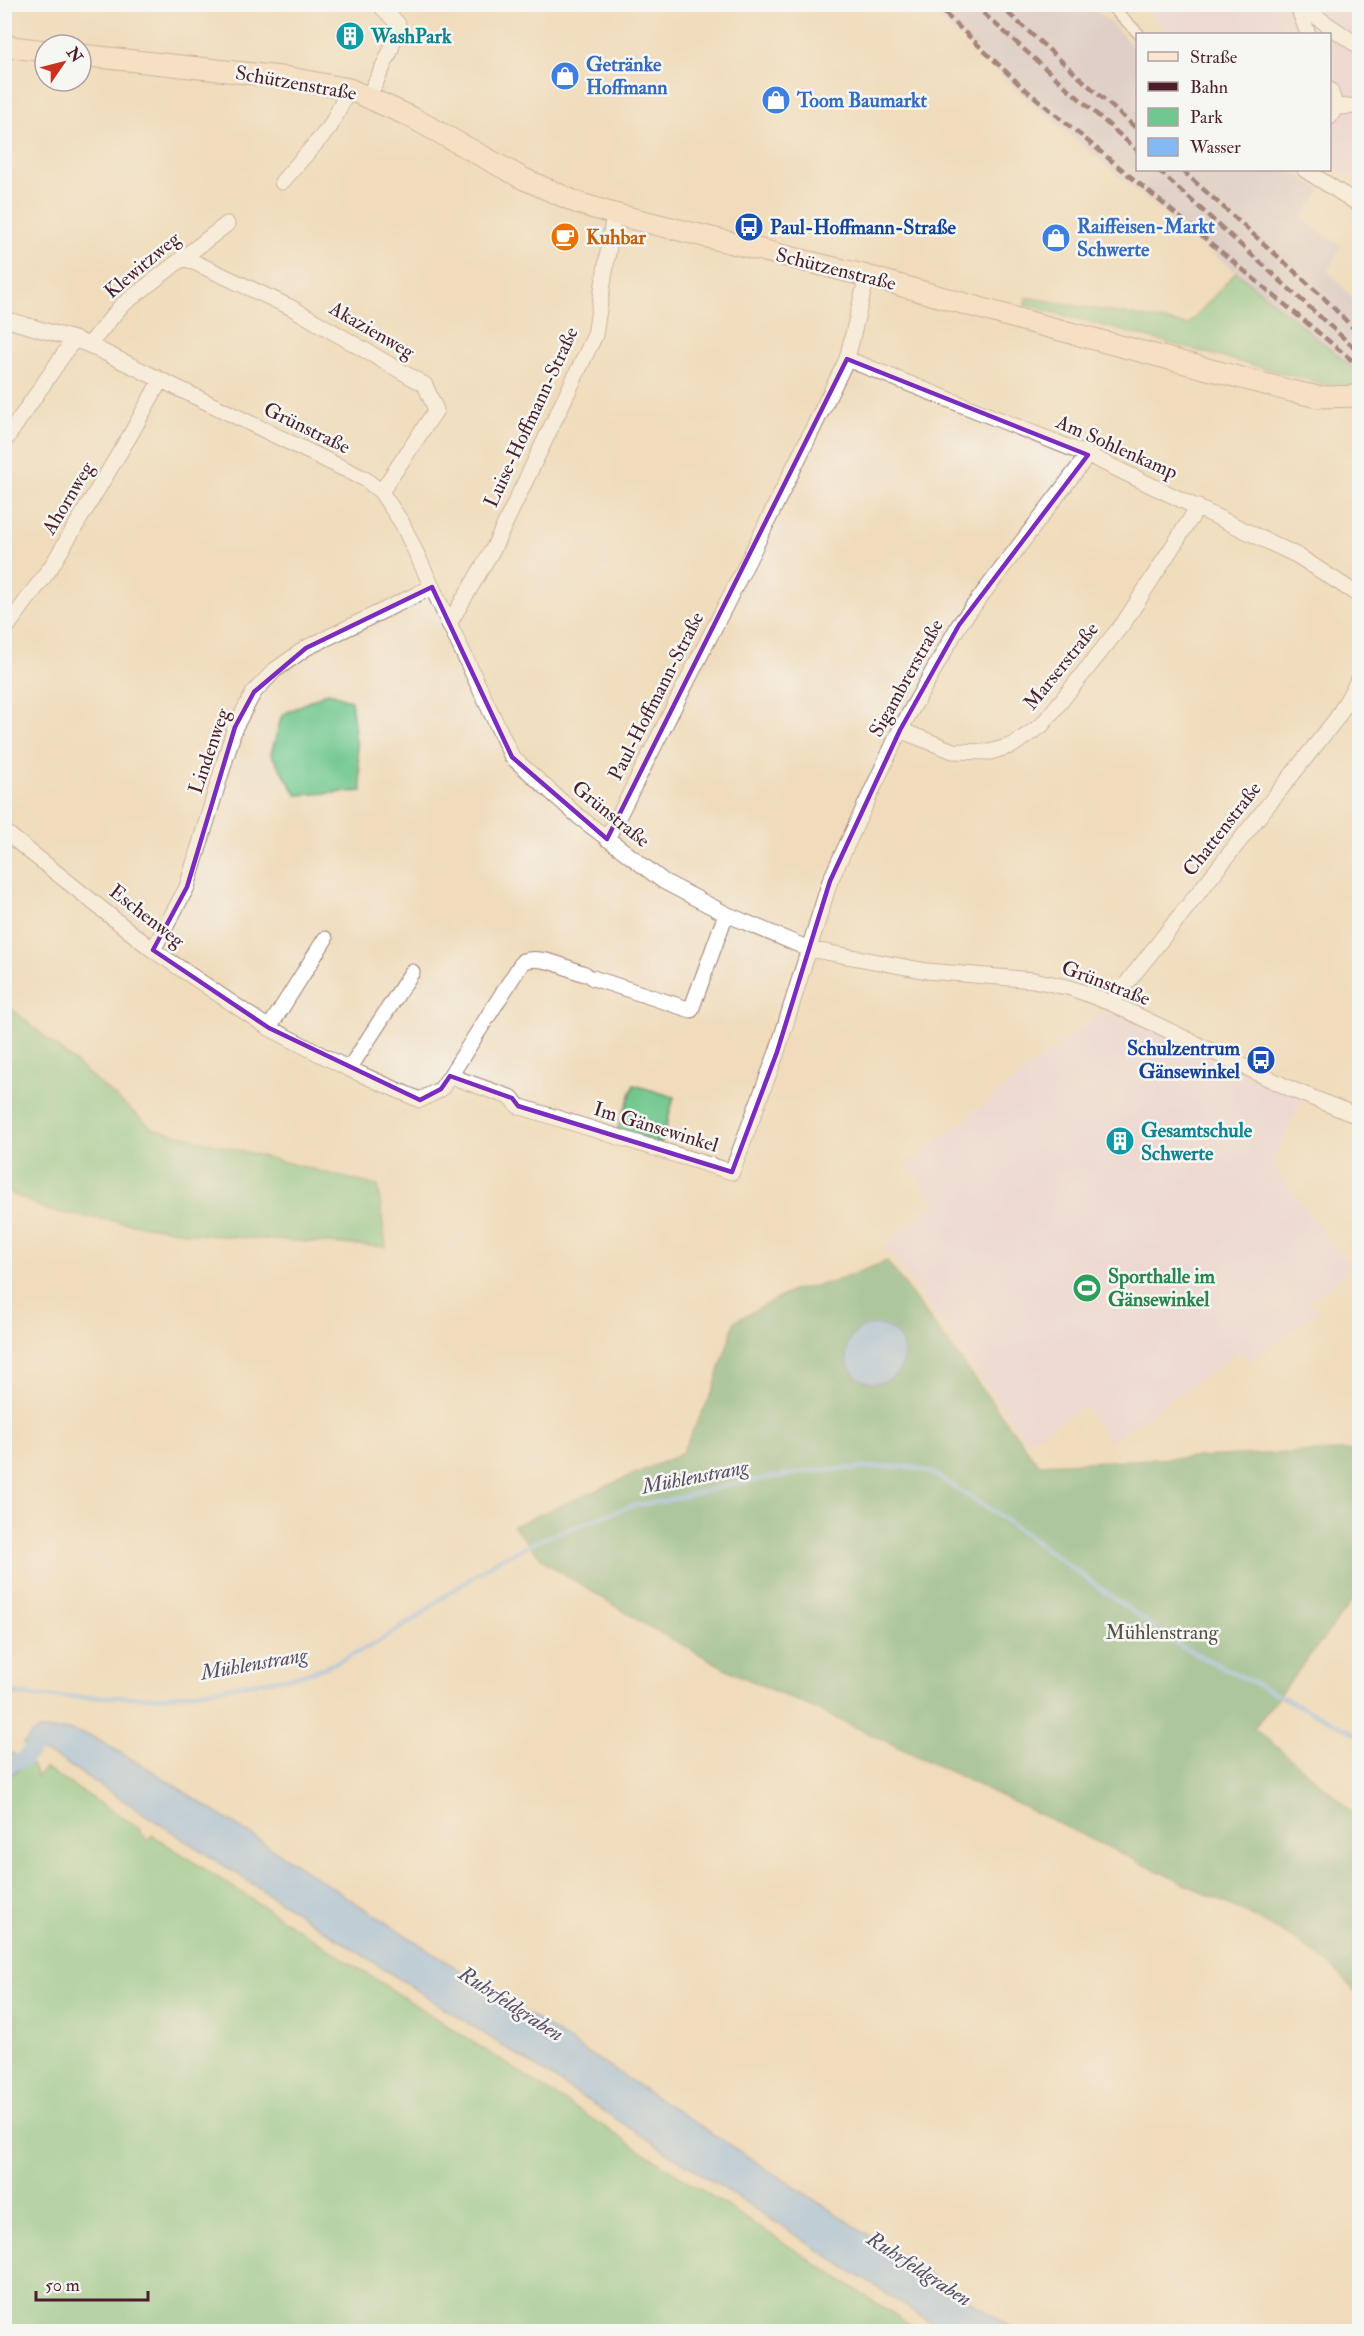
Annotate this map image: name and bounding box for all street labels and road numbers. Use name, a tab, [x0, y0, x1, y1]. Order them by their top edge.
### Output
street label: Schützenstraße	[233, 60, 359, 106]
street label: Klewitzweg	[99, 225, 186, 304]
street label: Schützenstraße	[773, 242, 899, 296]
street label: Akazienweg	[324, 295, 420, 365]
street label: Luise-Hoffmann-Straße	[478, 323, 584, 511]
street label: Grünstraße	[260, 396, 354, 460]
street label: Am Sohlenkamp	[1051, 409, 1182, 486]
street label: Ahornweg	[36, 456, 100, 540]
street label: Paul-Hoffmann-Straße	[603, 608, 709, 784]
street label: Sigambrerstraße	[863, 615, 949, 741]
street label: Marserstraße	[1018, 617, 1104, 715]
street label: Lindenweg	[183, 704, 236, 797]
street label: Grünstraße	[567, 775, 655, 853]
street label: Chattenstraße	[1177, 777, 1267, 881]
street label: Eschenweg	[104, 879, 191, 954]
street label: Grünstraße	[1058, 955, 1154, 1011]
street label: Im Gänsewinkel	[591, 1096, 721, 1158]

